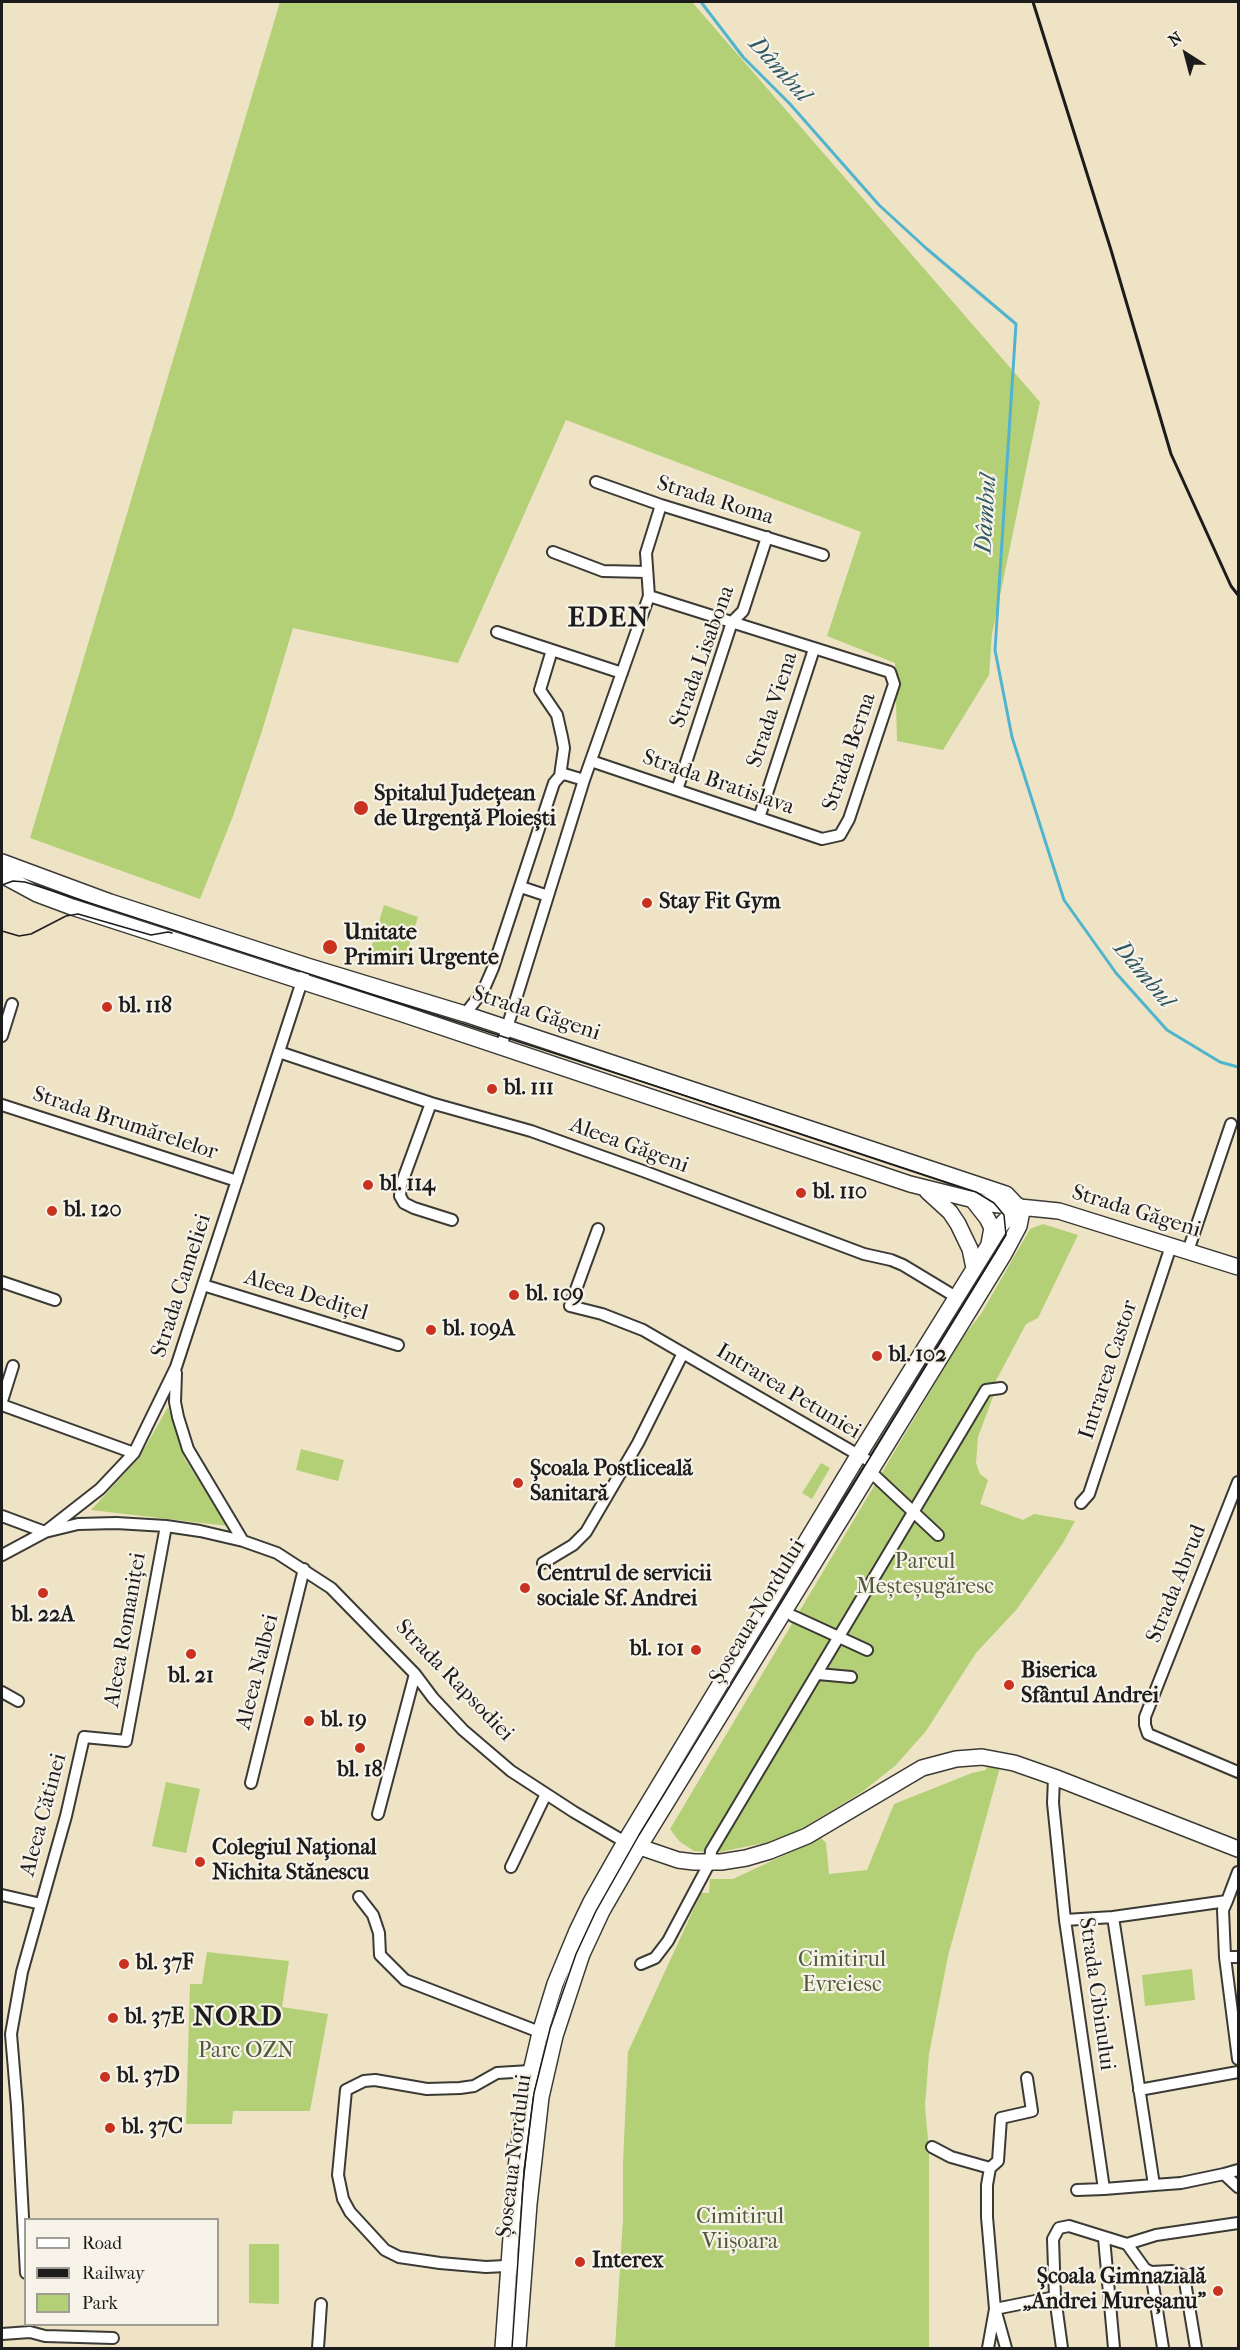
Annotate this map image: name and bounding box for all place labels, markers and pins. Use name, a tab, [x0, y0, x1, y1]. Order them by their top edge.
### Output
place label: Spitalul Județean de Urgență Ploiești	[374, 782, 556, 834]
marker: Spitalul Județean de Urgență Ploiești	[352, 799, 370, 817]
place label: Stay Fit Gym	[659, 890, 781, 916]
marker: Stay Fit Gym	[640, 896, 654, 910]
place label: Unitate Primiri Urgente	[344, 921, 499, 972]
marker: Unitate Primiri Urgente	[321, 938, 339, 956]
place label: bl. 118	[119, 994, 172, 1020]
marker: bl. 118	[100, 1000, 114, 1014]
place label: bl. 111	[504, 1076, 554, 1102]
marker: bl. 111	[485, 1082, 499, 1096]
place label: bl. 114	[380, 1172, 435, 1198]
marker: bl. 114	[361, 1178, 375, 1192]
place label: bl. 110	[813, 1180, 867, 1206]
marker: bl. 110	[794, 1186, 808, 1200]
place label: bl. 120	[64, 1198, 122, 1224]
marker: bl. 120	[45, 1204, 59, 1218]
place label: bl. 109	[526, 1282, 584, 1308]
marker: bl. 109	[507, 1288, 521, 1302]
place label: bl. 109A	[443, 1317, 515, 1343]
marker: bl. 109A	[424, 1323, 438, 1337]
place label: bl. 102	[889, 1343, 947, 1369]
marker: bl. 102	[870, 1349, 884, 1363]
place label: Școala Postliceală Sanitară	[530, 1457, 693, 1508]
marker: Școala Postliceală Sanitară	[511, 1476, 525, 1490]
place label: Centrul de servicii sociale Sf. Andrei	[537, 1562, 712, 1614]
marker: Centrul de servicii sociale Sf. Andrei	[518, 1581, 532, 1595]
marker: bl. 22A	[36, 1586, 50, 1600]
place label: bl. 22A	[11, 1603, 75, 1629]
place label: bl. 101	[630, 1637, 684, 1663]
marker: bl. 101	[689, 1643, 703, 1657]
marker: bl. 21	[184, 1647, 198, 1661]
place label: Biserica Sfântul Andrei	[1021, 1659, 1159, 1711]
place label: bl. 21	[168, 1664, 214, 1690]
marker: Biserica Sfântul Andrei	[1002, 1678, 1016, 1692]
place label: bl. 19	[321, 1708, 367, 1734]
marker: bl. 19	[302, 1714, 316, 1728]
marker: bl. 18	[353, 1741, 367, 1755]
place label: bl. 18	[337, 1758, 383, 1784]
place label: Colegiul Național Nichita Stănescu	[212, 1836, 377, 1888]
marker: Colegiul Național Nichita Stănescu	[193, 1855, 207, 1869]
place label: bl. 37F	[136, 1951, 194, 1977]
marker: bl. 37F	[117, 1957, 131, 1971]
place label: bl. 37E	[125, 2005, 184, 2031]
marker: bl. 37E	[106, 2011, 120, 2025]
place label: bl. 37D	[117, 2064, 180, 2090]
marker: bl. 37D	[98, 2070, 112, 2084]
place label: bl. 37C	[122, 2115, 183, 2141]
marker: bl. 37C	[103, 2121, 117, 2135]
place label: Interex	[592, 2249, 663, 2275]
marker: Interex	[573, 2255, 587, 2269]
place label: Școala Gimnazială „Andrei Mureșanu”	[1023, 2265, 1206, 2316]
marker: Școala Gimnazială „Andrei Mureșanu”	[1211, 2284, 1225, 2298]

